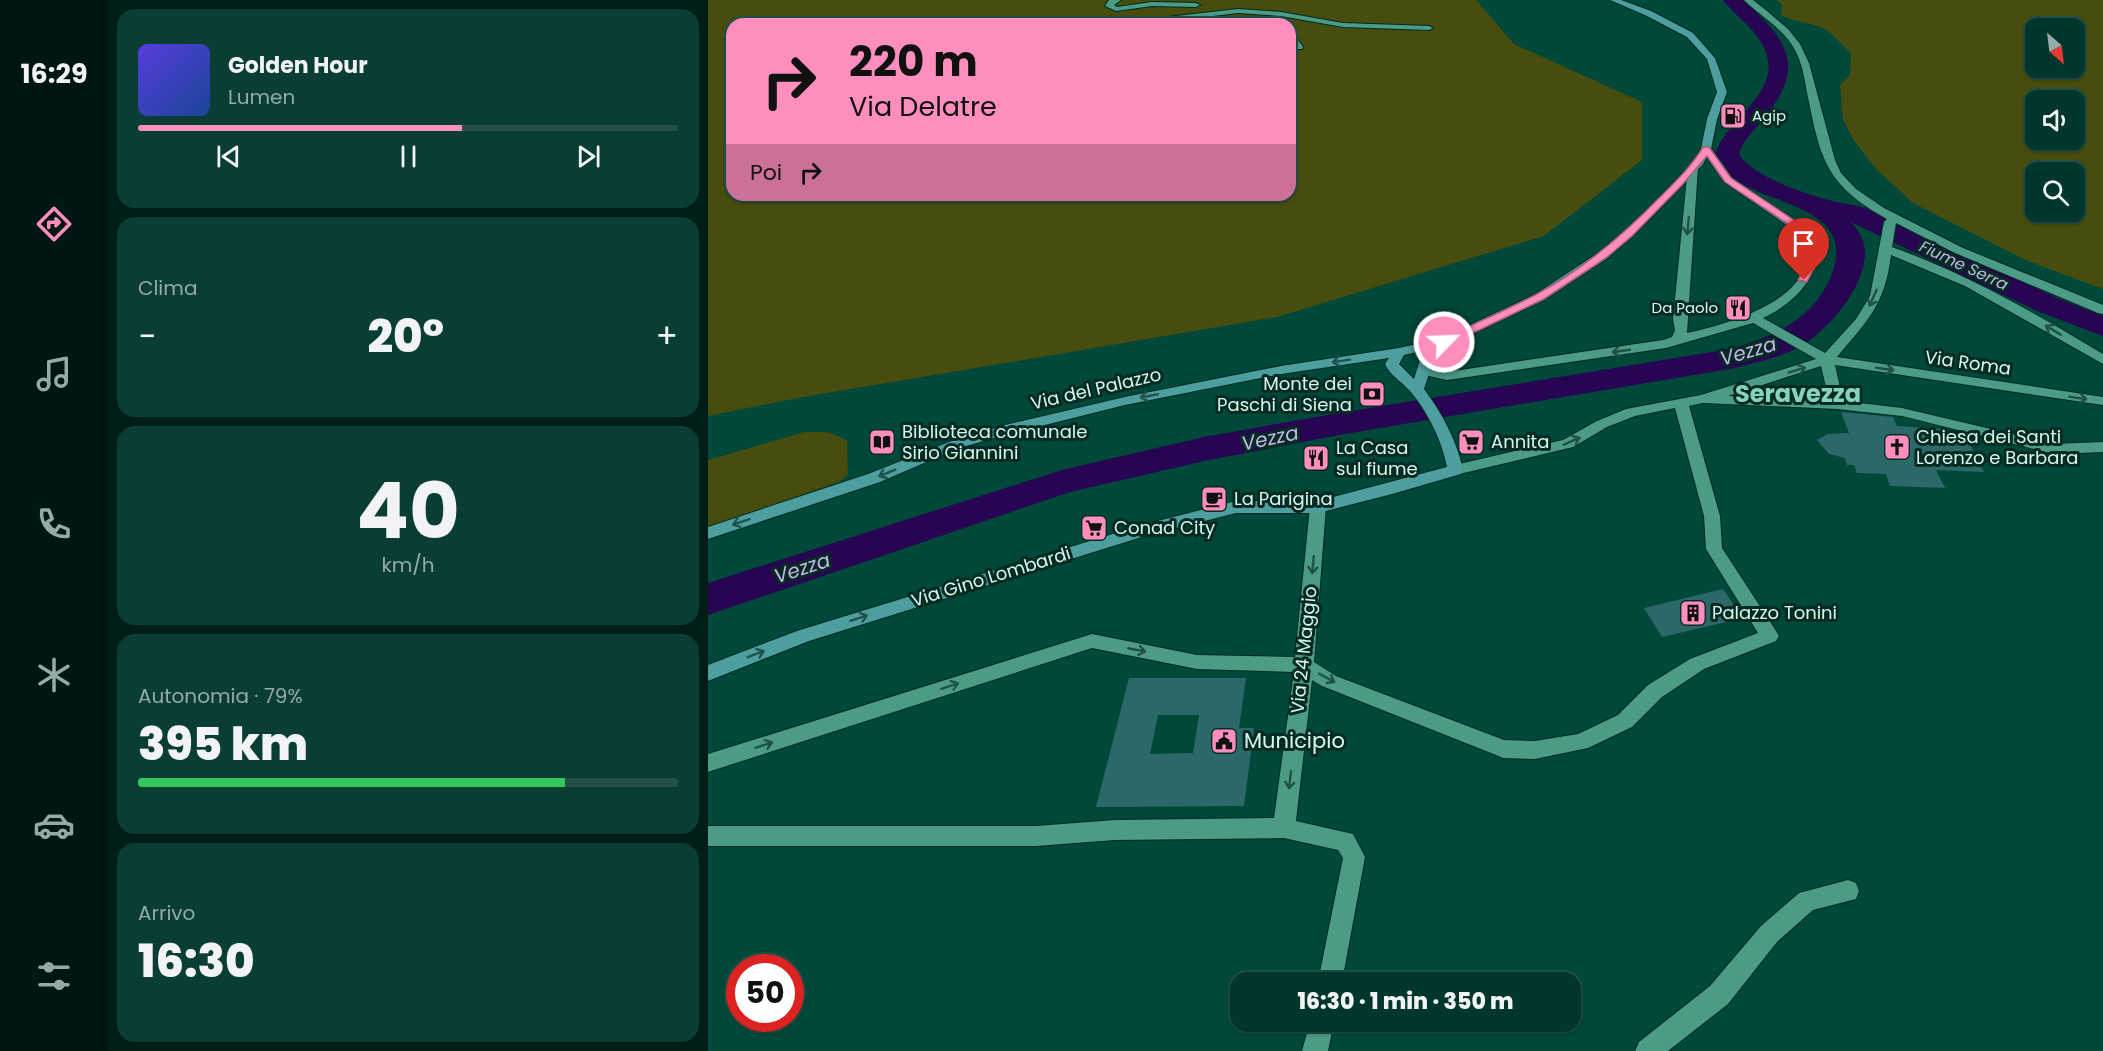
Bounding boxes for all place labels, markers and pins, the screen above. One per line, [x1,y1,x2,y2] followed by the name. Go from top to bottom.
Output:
[1718,101,1748,131] fuel station icon: Agip
[1752,105,1786,126] place label: Agip
[1778,218,1829,280] pin
[1723,293,1753,323] restaurant icon: Da Paolo
[1652,297,1718,318] place label: Da Paolo
[1217,371,1352,417] place label: Monte dei Paschi di Siena
[1357,379,1387,409] bank icon: Monte dei Paschi di Siena
[902,419,1087,465] place label: Biblioteca comunale Sirio Giannini
[1916,424,2078,470] place label: Chiesa dei Santi Lorenzo e Barbara
[867,427,897,457] library icon: Biblioteca comunale Sirio Giannini
[1456,427,1486,457] supermarket icon: Annita
[1491,429,1549,454] place label: Annita
[1882,432,1912,462] church icon: Chiesa dei Santi Lorenzo e Barbara
[1336,435,1418,481] place label: La Casa sul fiume
[1301,443,1331,473] restaurant icon: La Casa sul fiume
[1199,484,1229,514] cafe icon: La Parigina
[1234,486,1333,511] place label: La Parigina
[1079,513,1109,543] supermarket icon: Conad City
[1114,515,1215,540] place label: Conad City
[1678,598,1708,628] building icon: Palazzo Tonini
[1712,600,1837,625] place label: Palazzo Tonini
[1209,726,1239,756] public building icon: Municipio
[1244,726,1345,755] place label: Municipio

